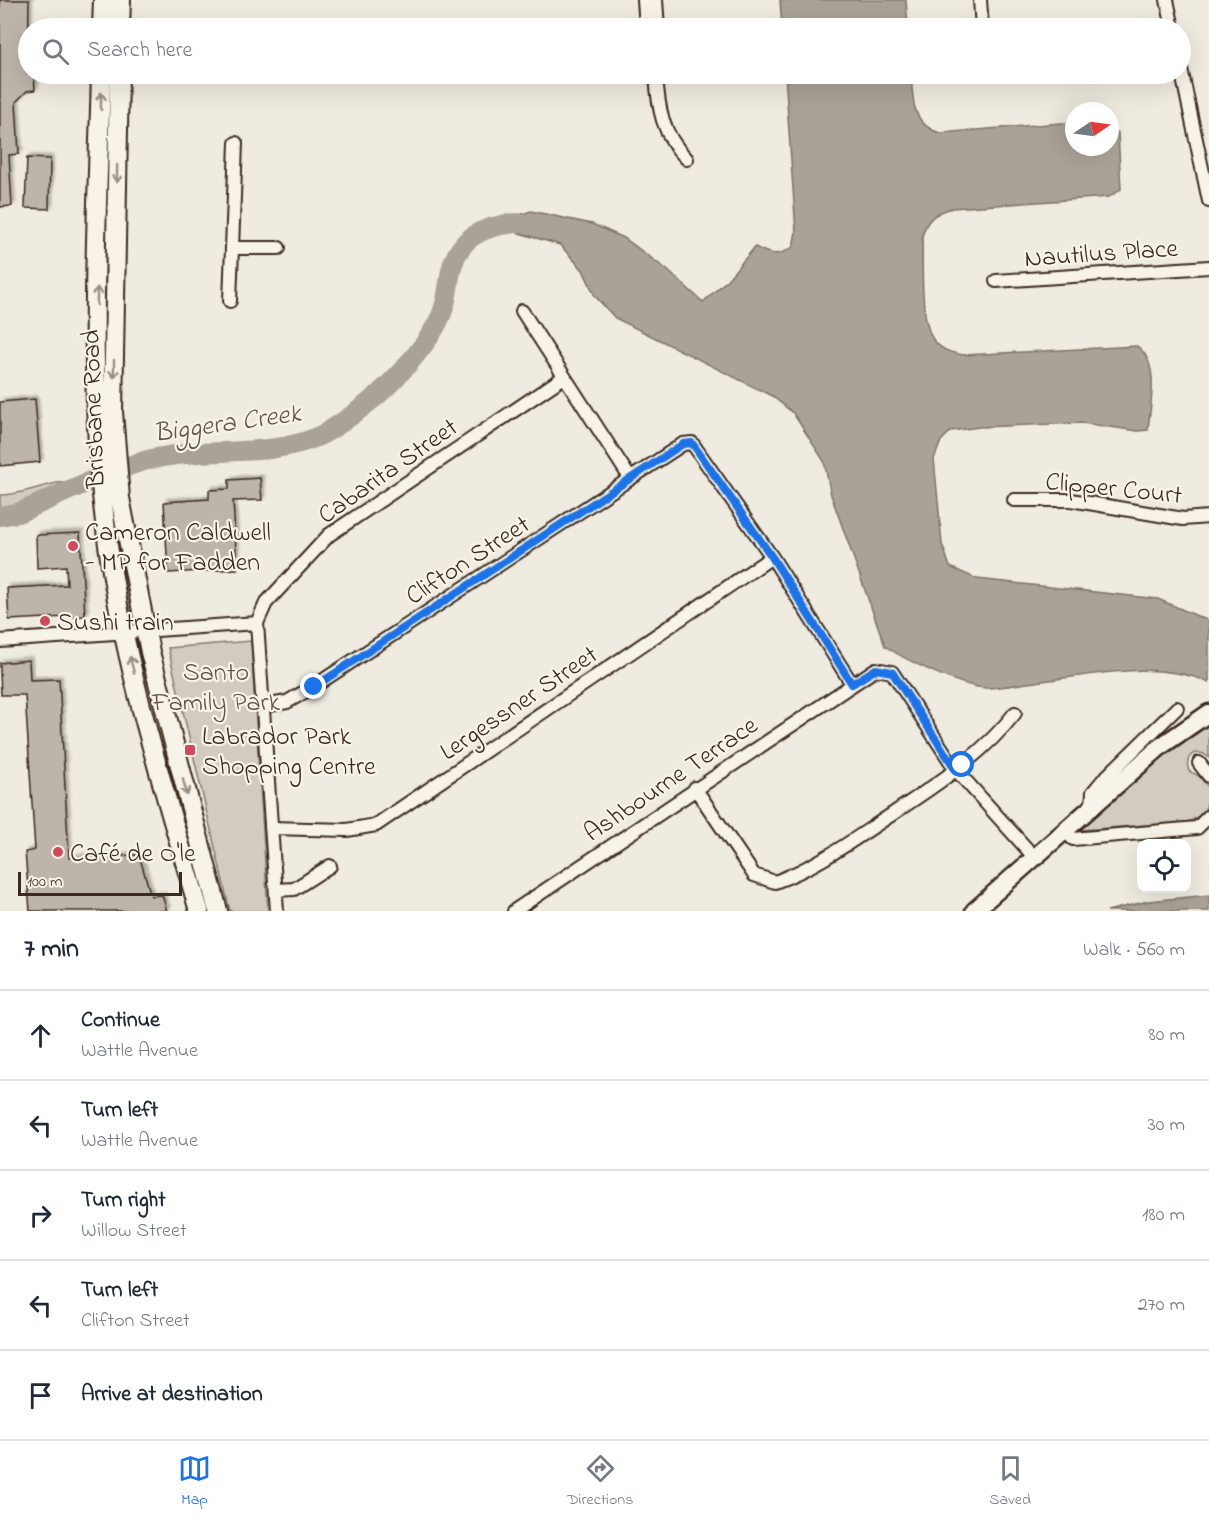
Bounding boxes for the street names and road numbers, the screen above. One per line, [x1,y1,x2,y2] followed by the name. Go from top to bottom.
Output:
[1023,231,1180,279] street label: Nautilus Place
[73,329,117,490] street label: Brisbane Road
[311,410,467,535] street label: Cabarita Street
[1043,464,1184,516] street label: Clipper Court
[399,507,539,616] street label: Clifton Street
[433,637,607,772] street label: Lergessner Street
[577,708,767,853] street label: Ashbourne Terrace

